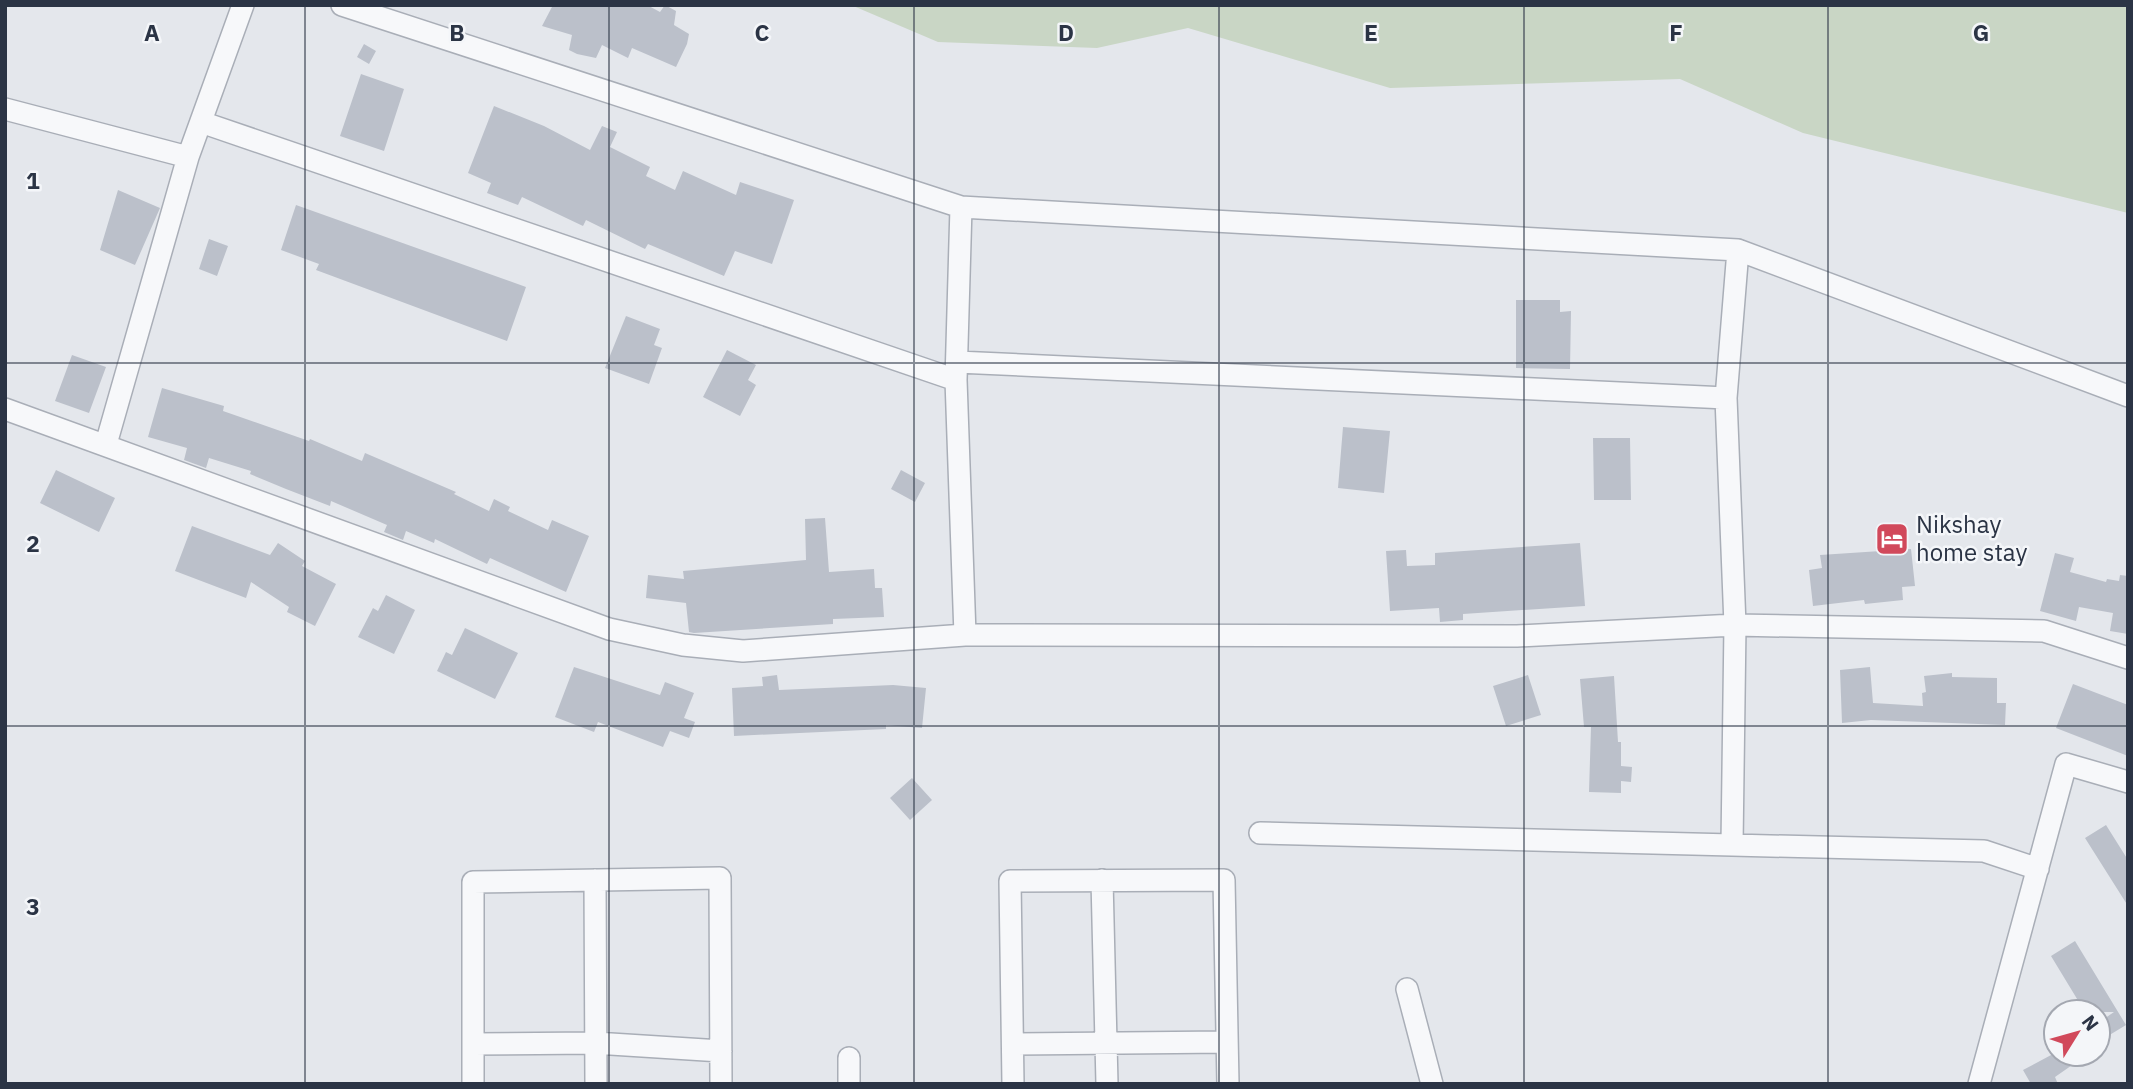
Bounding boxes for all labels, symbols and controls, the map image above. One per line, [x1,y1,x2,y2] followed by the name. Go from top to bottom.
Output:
[144,17,160,47] text: A
[449,17,465,47] text: B
[755,17,770,47] text: C
[1058,17,1074,47] text: D
[1364,17,1378,47] text: E
[1669,17,1683,47] text: F
[1973,17,1989,47] text: G
[26,165,40,195] text: 1
[1916,508,2028,568] place label: Nikshay home stay
[1873,520,1911,558] hotel icon: Nikshay home stay
[26,528,40,558] text: 2
[26,891,40,921] text: 3
[2042,998,2112,1068] north arrow
[2077,1010,2104,1035] text: N

